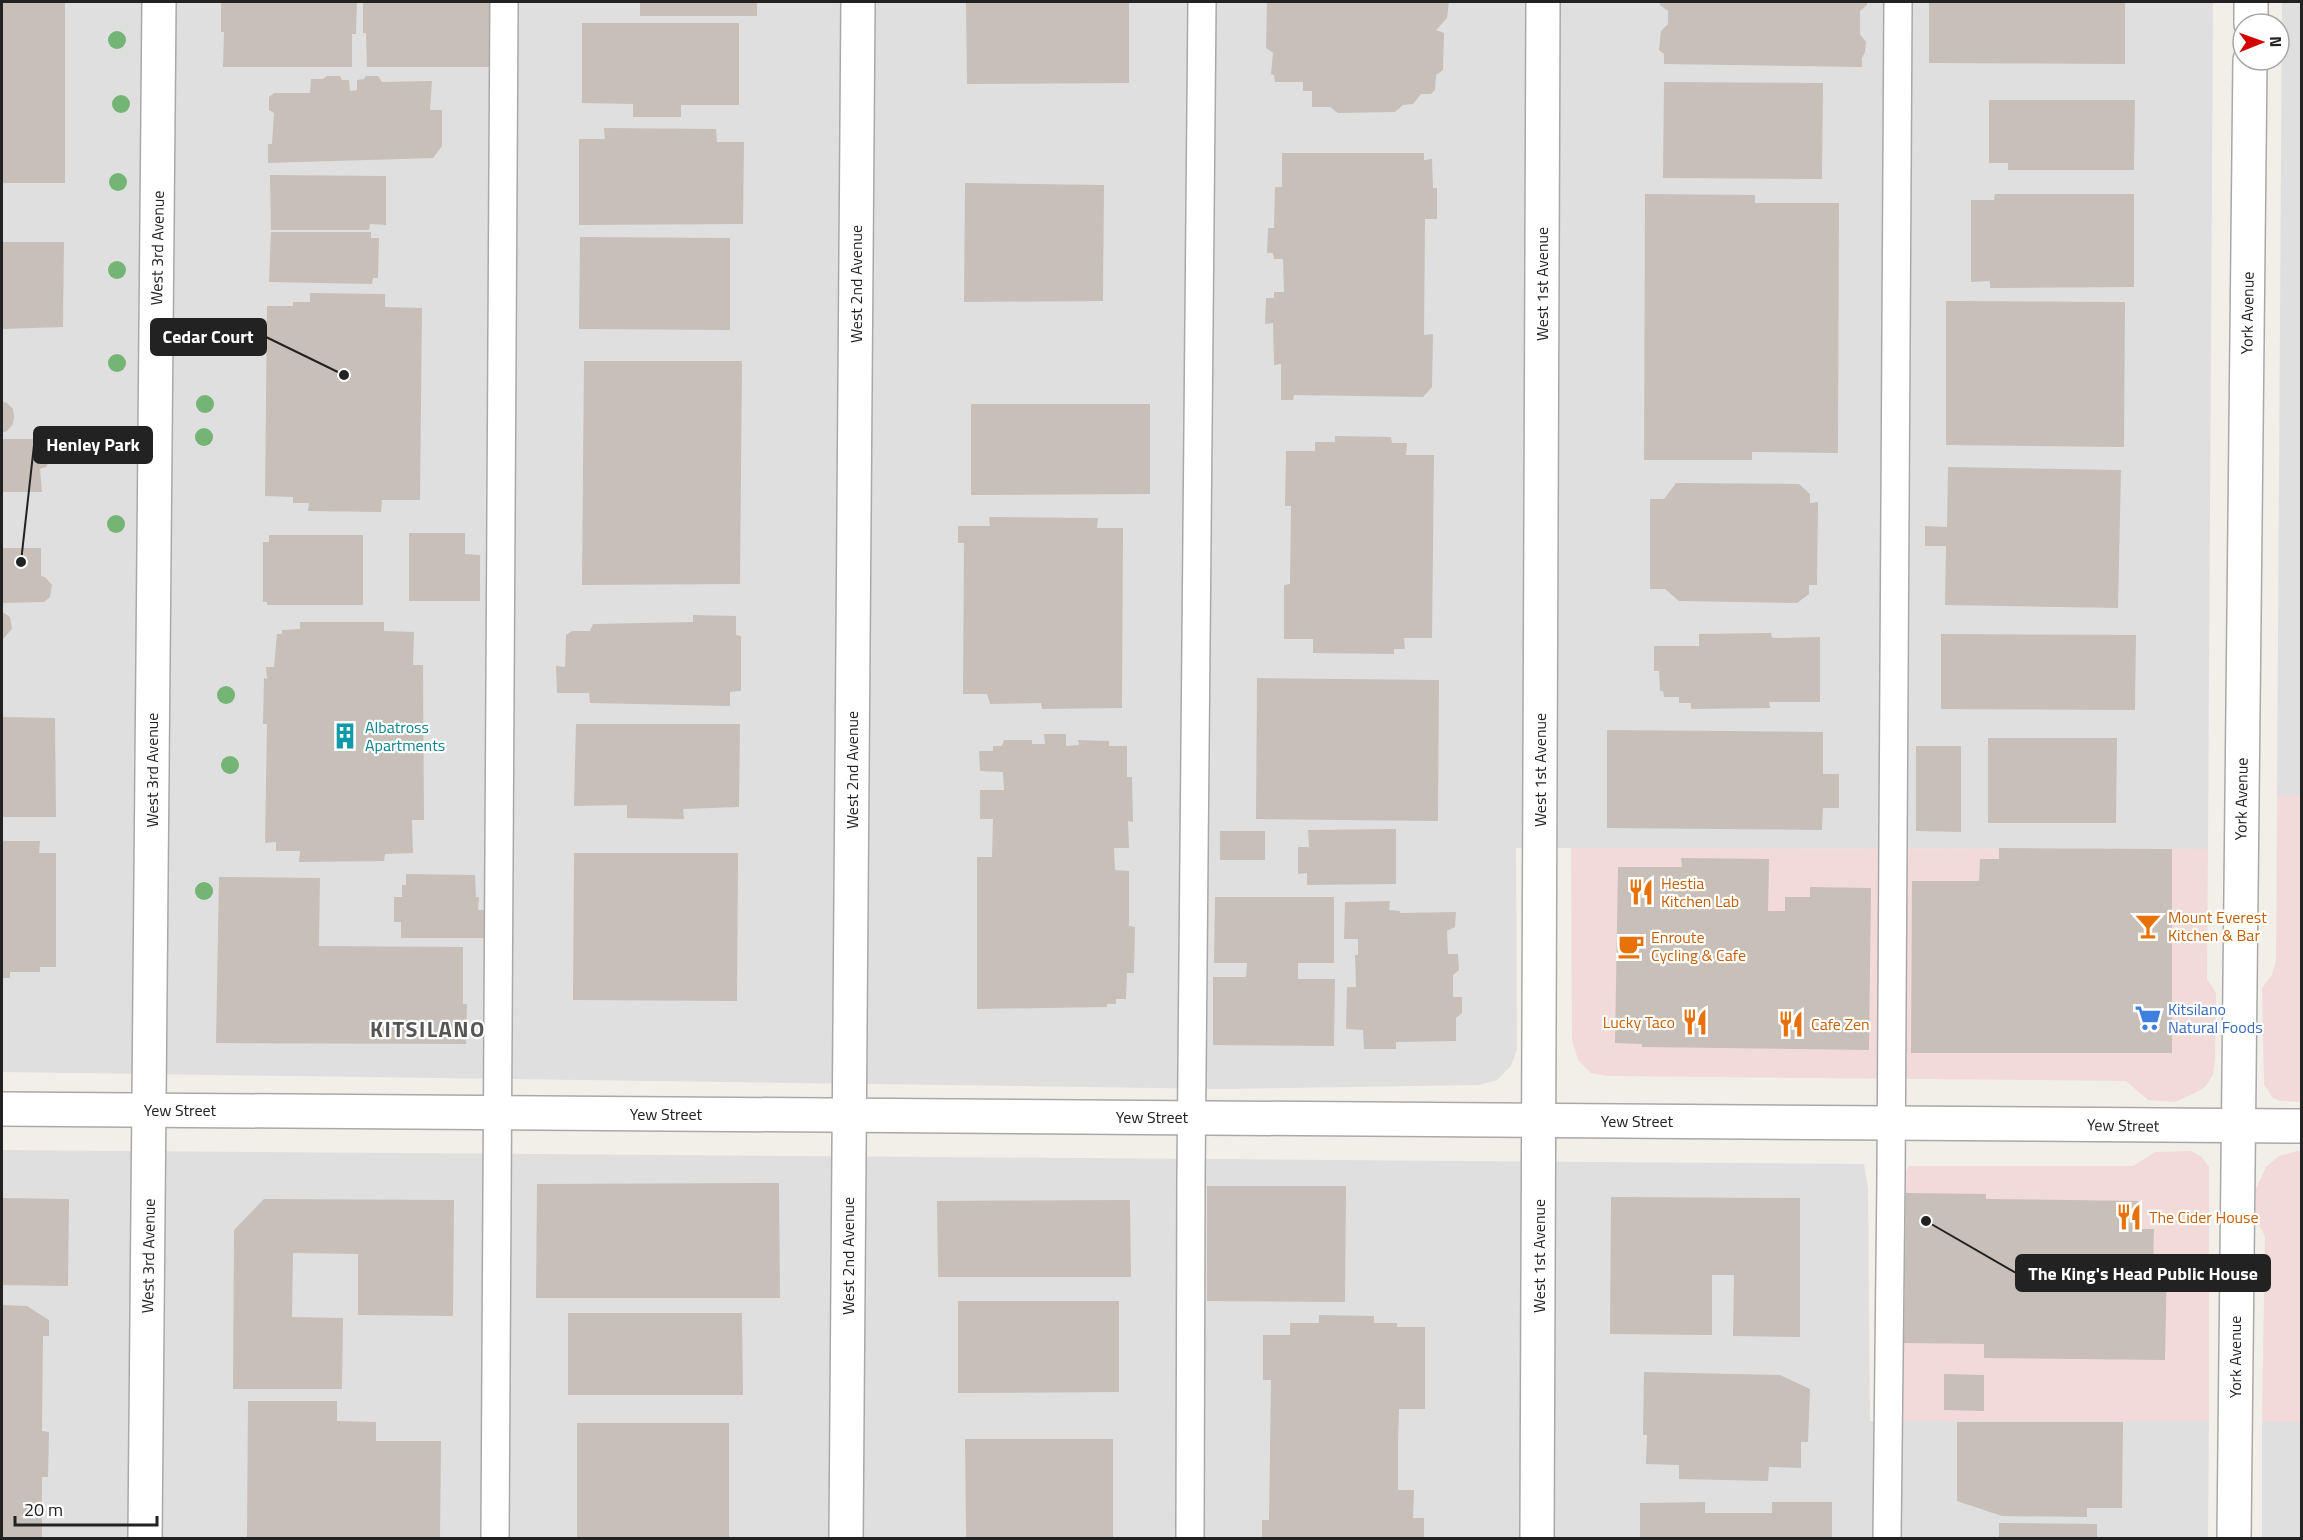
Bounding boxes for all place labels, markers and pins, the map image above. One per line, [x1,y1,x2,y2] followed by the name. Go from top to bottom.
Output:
[151,319,266,355] callout: Cedar Court
[34,427,152,463] callout: Henley Park
[365,715,445,757] place label: Albatross Apartments
[330,721,360,751] building icon: Albatross Apartments
[1661,871,1739,913] place label: Hestia Kitchen Lab
[1626,877,1656,907] restaurant icon: Hestia Kitchen Lab
[2168,905,2267,947] place label: Mount Everest Kitchen & Bar
[2133,911,2163,941] bar icon: Mount Everest Kitchen & Bar
[1651,925,1746,967] place label: Enroute Cycling & Cafe
[1616,931,1646,961] cafe icon: Enroute Cycling & Cafe
[2168,997,2263,1039] place label: Kitsilano Natural Foods
[2133,1003,2163,1033] supermarket icon: Kitsilano Natural Foods
[1680,1007,1710,1037] restaurant icon: Lucky Taco
[1776,1009,1806,1039] restaurant icon: Cafe Zen
[1603,1010,1675,1034] place label: Lucky Taco
[1811,1012,1870,1036] place label: Cafe Zen
[2114,1202,2144,1232] restaurant icon: The Cider House
[2149,1205,2259,1229] place label: The Cider House
[2016,1255,2270,1291] callout: The King's Head Public House

